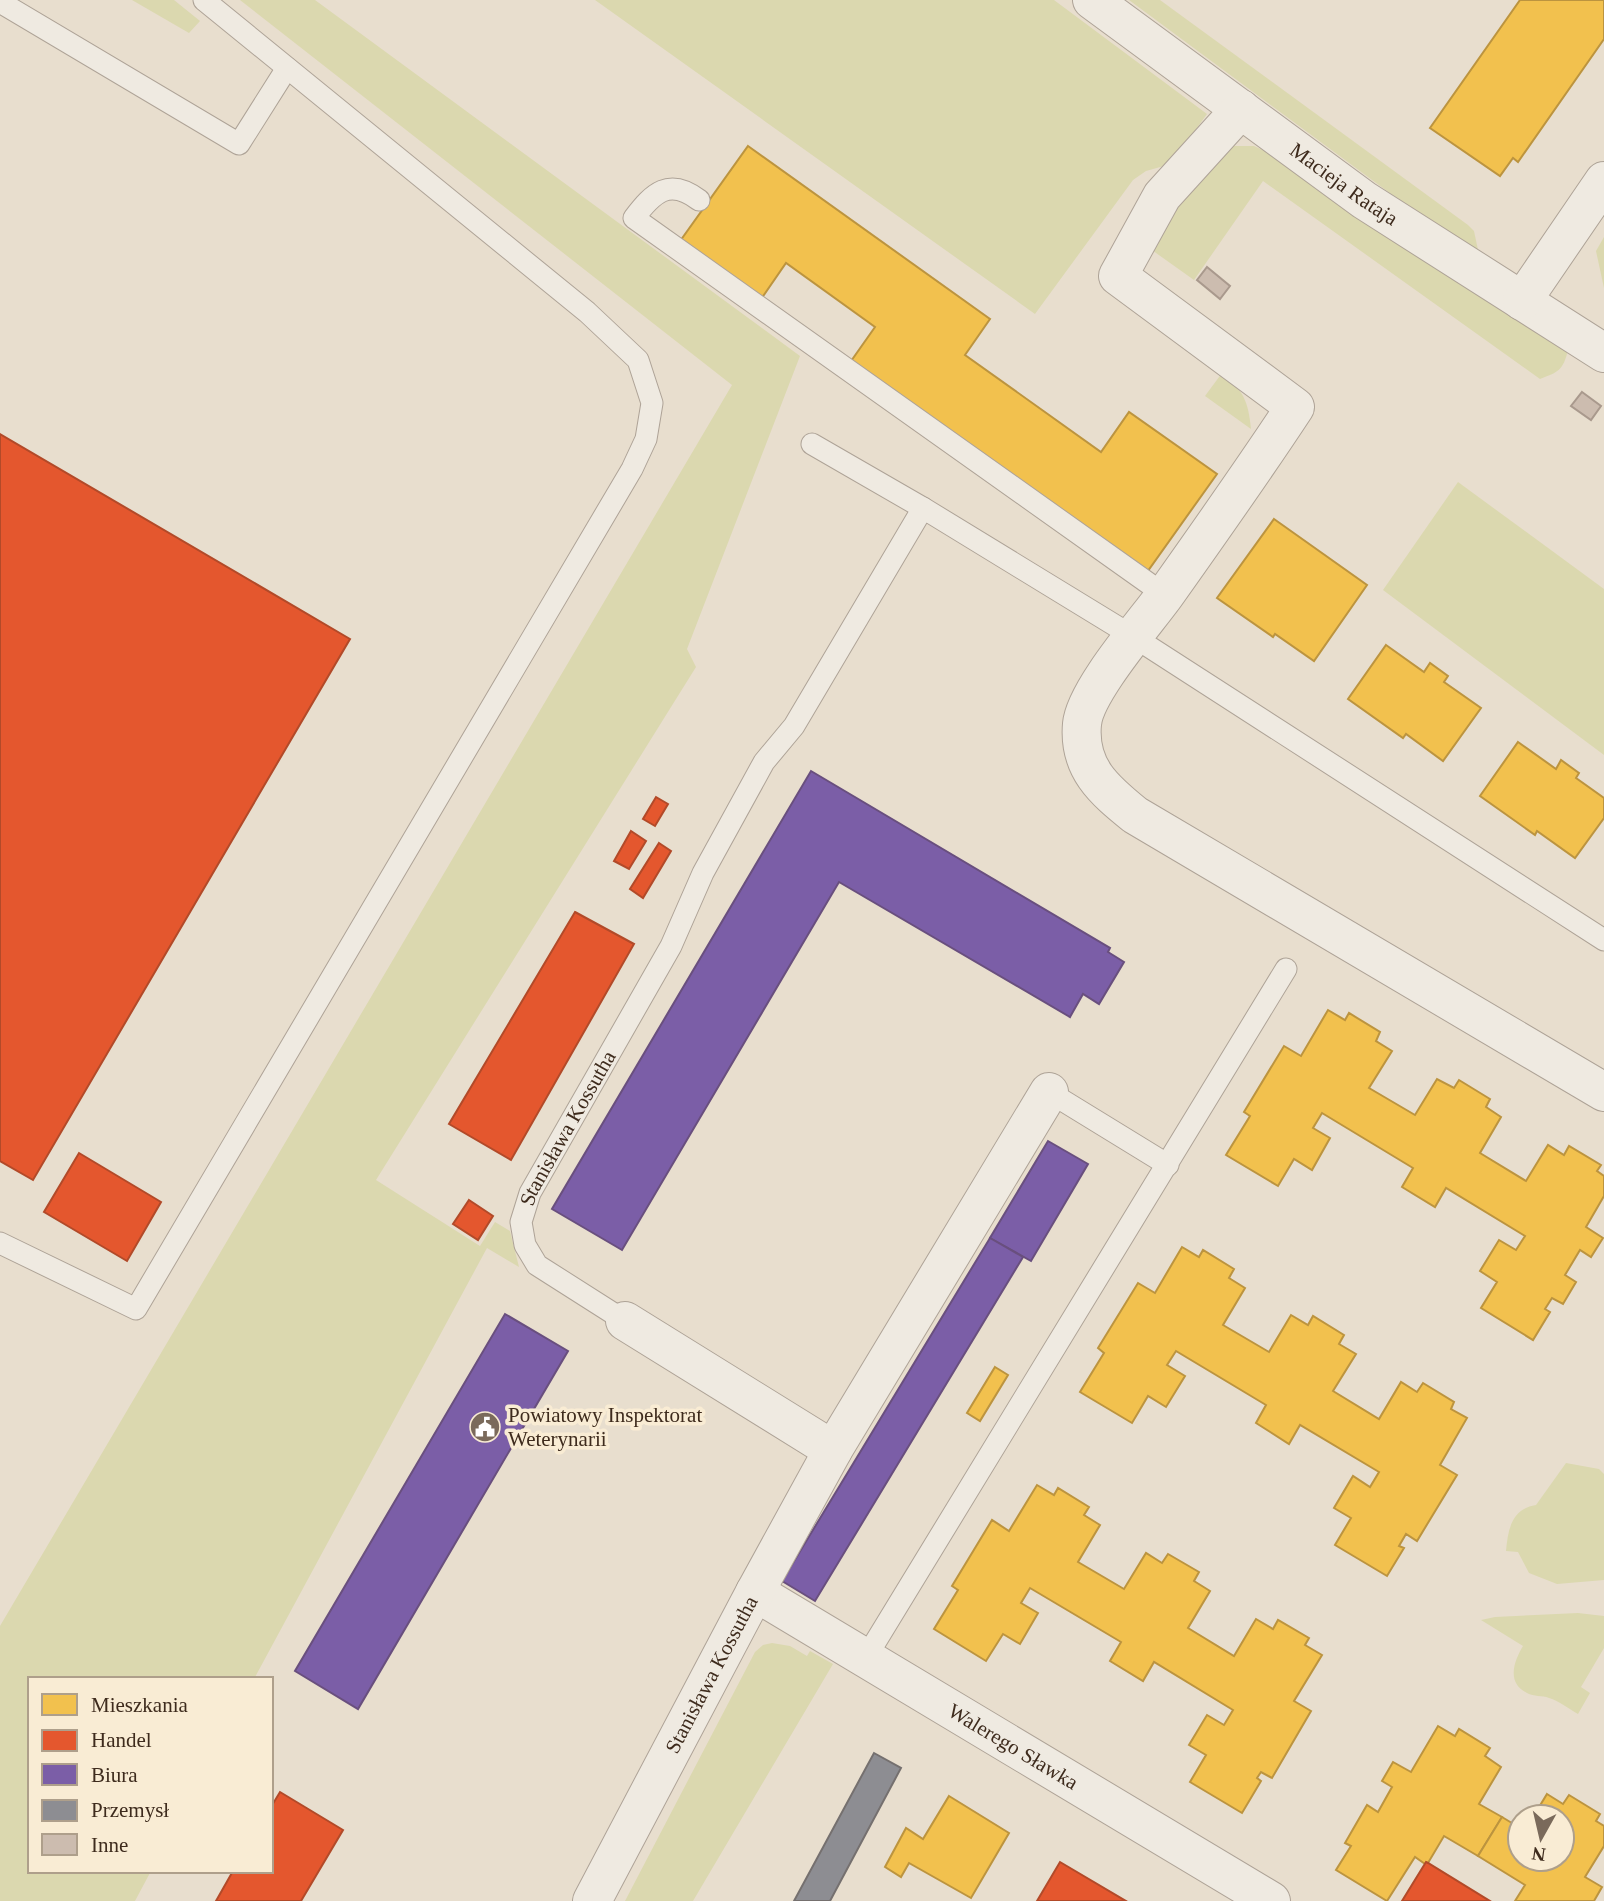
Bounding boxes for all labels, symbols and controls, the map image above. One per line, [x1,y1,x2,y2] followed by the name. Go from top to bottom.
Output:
[1285,138,1403,231] street label: Macieja Rataja
[515,1046,621,1209] street label: Stanisława Kossutha
[508,1403,702,1451] place label: Powiatowy Inspektorat Weterynarii
[468,1410,502,1444] public building icon: Powiatowy Inspektorat Weterynarii
[660,1591,763,1757] street label: Stanisława Kossutha
[28,1677,273,1873] legend
[91,1693,188,1717] text: Mieszkania
[944,1699,1083,1795] street label: Walerego Sławka
[91,1728,152,1752] text: Handel
[91,1763,138,1787] text: Biura
[91,1798,169,1822] text: Przemysł
[1506,1803,1576,1873] north arrow
[91,1833,128,1857] text: Inne
[1530,1843,1547,1866] text: N

